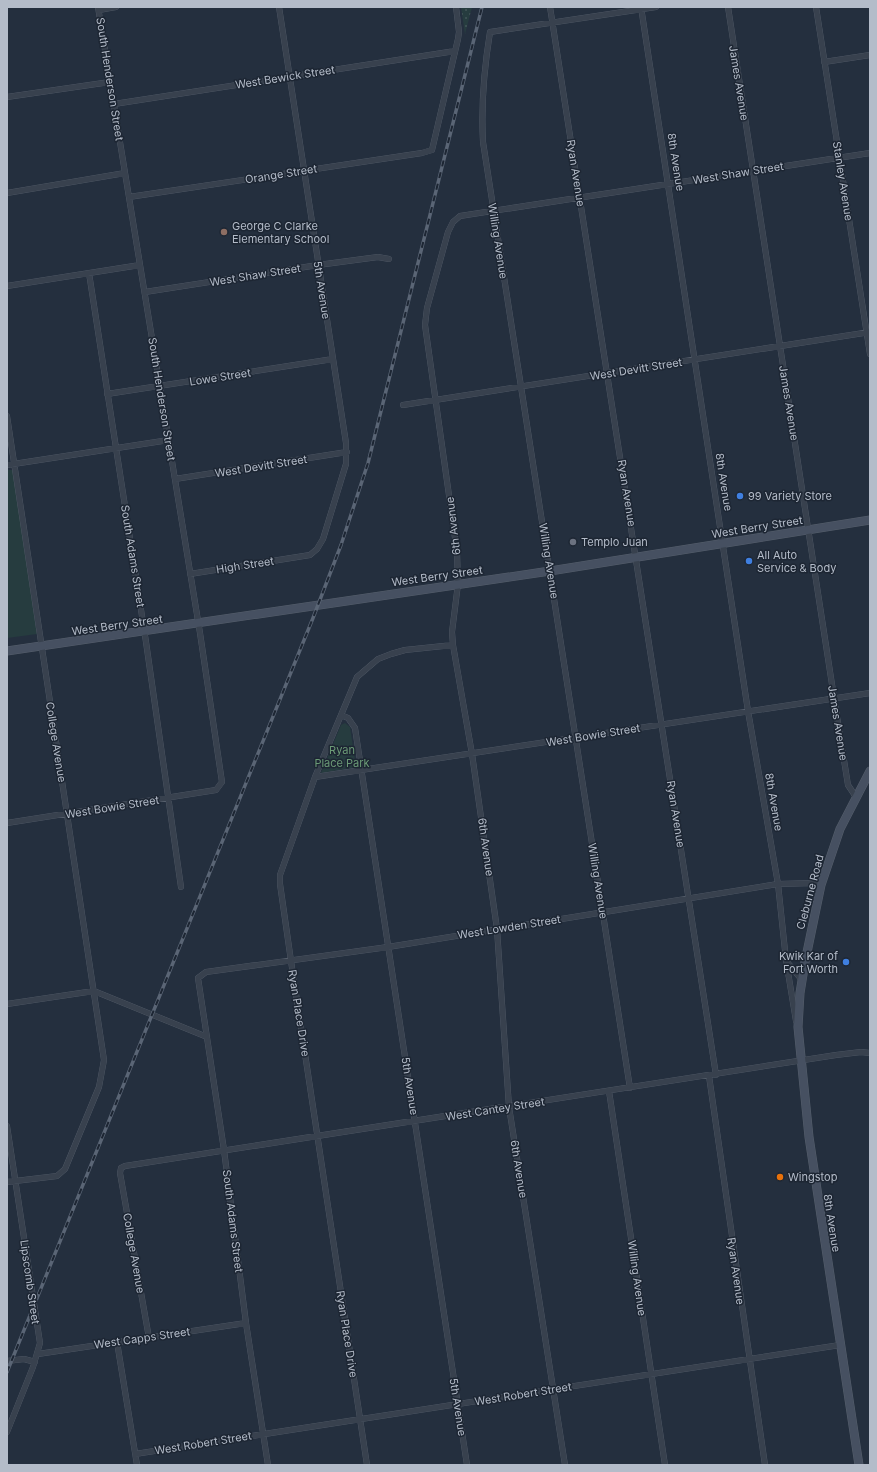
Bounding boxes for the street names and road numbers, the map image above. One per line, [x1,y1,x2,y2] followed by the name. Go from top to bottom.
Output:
[93,16,127,142] street label: South Henderson Street
[726,44,752,122] street label: James Avenue
[234,62,336,92] street label: West Bewick Street
[664,132,688,192] street label: 8th Avenue
[564,139,588,207] street label: Ryan Avenue
[830,140,856,222] street label: Stanley Avenue
[691,159,785,187] street label: West Shaw Street
[244,161,318,187] street label: Orange Street
[485,202,511,280] street label: Willing Avenue
[311,260,333,320] street label: 5th Avenue
[208,261,302,289] street label: West Shaw Street
[145,336,179,462] street label: South Henderson Street
[589,355,684,383] street label: West Devitt Street
[776,364,802,442] street label: James Avenue
[188,365,252,389] street label: Lowe Street
[214,452,309,480] street label: West Devitt Street
[712,452,736,512] street label: 8th Avenue
[615,459,639,527] street label: Ryan Avenue
[442,496,464,556] street label: 6th Avenue
[118,504,148,609] street label: South Adams Street
[711,513,804,541] street label: West Berry Street
[536,522,562,600] street label: Willing Avenue
[215,553,275,576] street label: High Street
[391,563,484,589] street label: West Berry Street
[71,612,164,638] street label: West Berry Street
[825,684,851,762] street label: James Avenue
[43,701,69,783] street label: College Avenue
[545,721,641,749] street label: West Bowie Street
[762,772,786,832] street label: 8th Avenue
[664,780,688,848] street label: Ryan Avenue
[64,793,160,821] street label: West Bowie Street
[475,817,497,877] street label: 6th Avenue
[585,842,611,920] street label: Willing Avenue
[793,853,827,931] street label: Cleburne Road
[456,912,562,942] street label: West Lowden Street
[285,968,313,1058] street label: Ryan Place Drive
[399,1056,421,1116] street label: 5th Avenue
[445,1094,546,1124] street label: West Cantey Street
[507,1139,531,1199] street label: 6th Avenue
[220,1169,246,1274] street label: South Adams Street
[820,1193,844,1253] street label: 8th Avenue
[120,1212,148,1294] street label: College Avenue
[724,1237,748,1305] street label: Ryan Avenue
[17,1239,43,1325] street label: Lipscomb Street
[625,1239,649,1317] street label: Willing Avenue
[333,1289,361,1379] street label: Ryan Place Drive
[93,1324,191,1352] street label: West Capps Street
[447,1377,469,1437] street label: 5th Avenue
[474,1379,573,1409] street label: West Robert Street
[154,1428,253,1458] street label: West Robert Street

